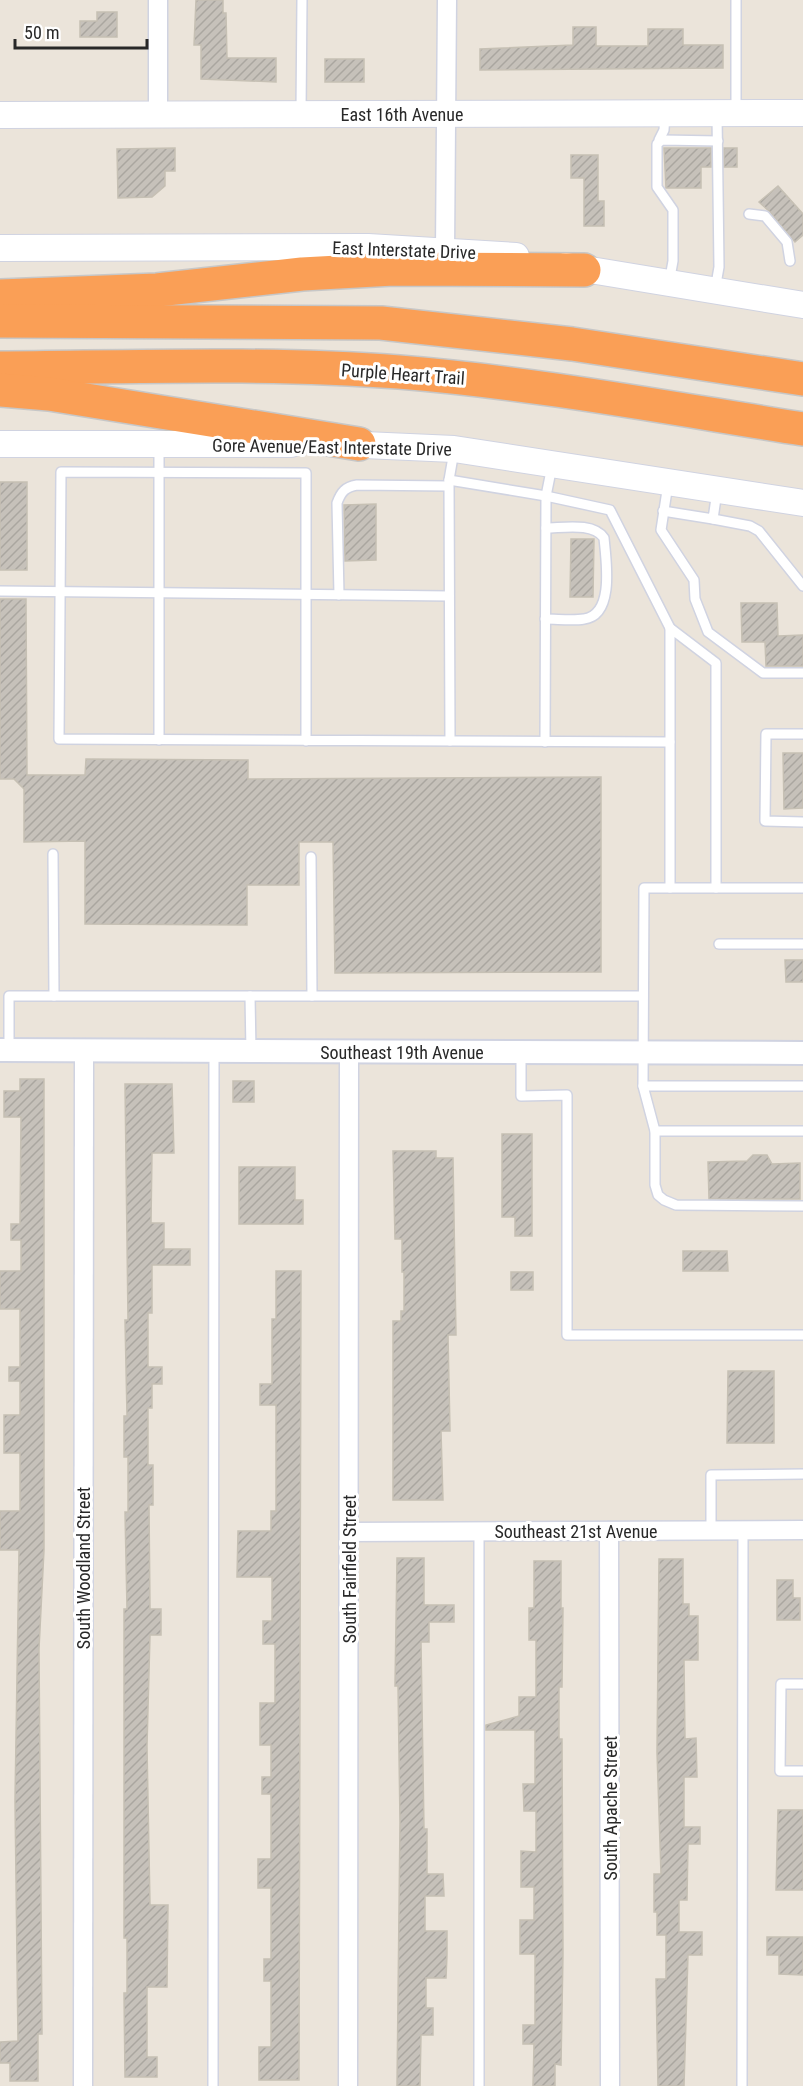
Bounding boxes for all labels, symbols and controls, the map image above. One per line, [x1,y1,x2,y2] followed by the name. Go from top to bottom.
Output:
[15,12,147,50] scale bar
[24,22,59,43] text: 50 m
[341,104,463,125] street label: East 16th Avenue
[332,237,476,263] street label: East Interstate Drive
[341,359,465,389] street label: Purple Heart Trail
[212,434,452,460] street label: Gore Avenue/East Interstate Drive
[320,1042,484,1063] street label: Southeast 19th Avenue
[73,1487,94,1649] street label: South Woodland Street
[339,1495,360,1643] street label: South Fairfield Street
[494,1521,658,1542] street label: Southeast 21st Avenue
[600,1736,621,1880] street label: South Apache Street

